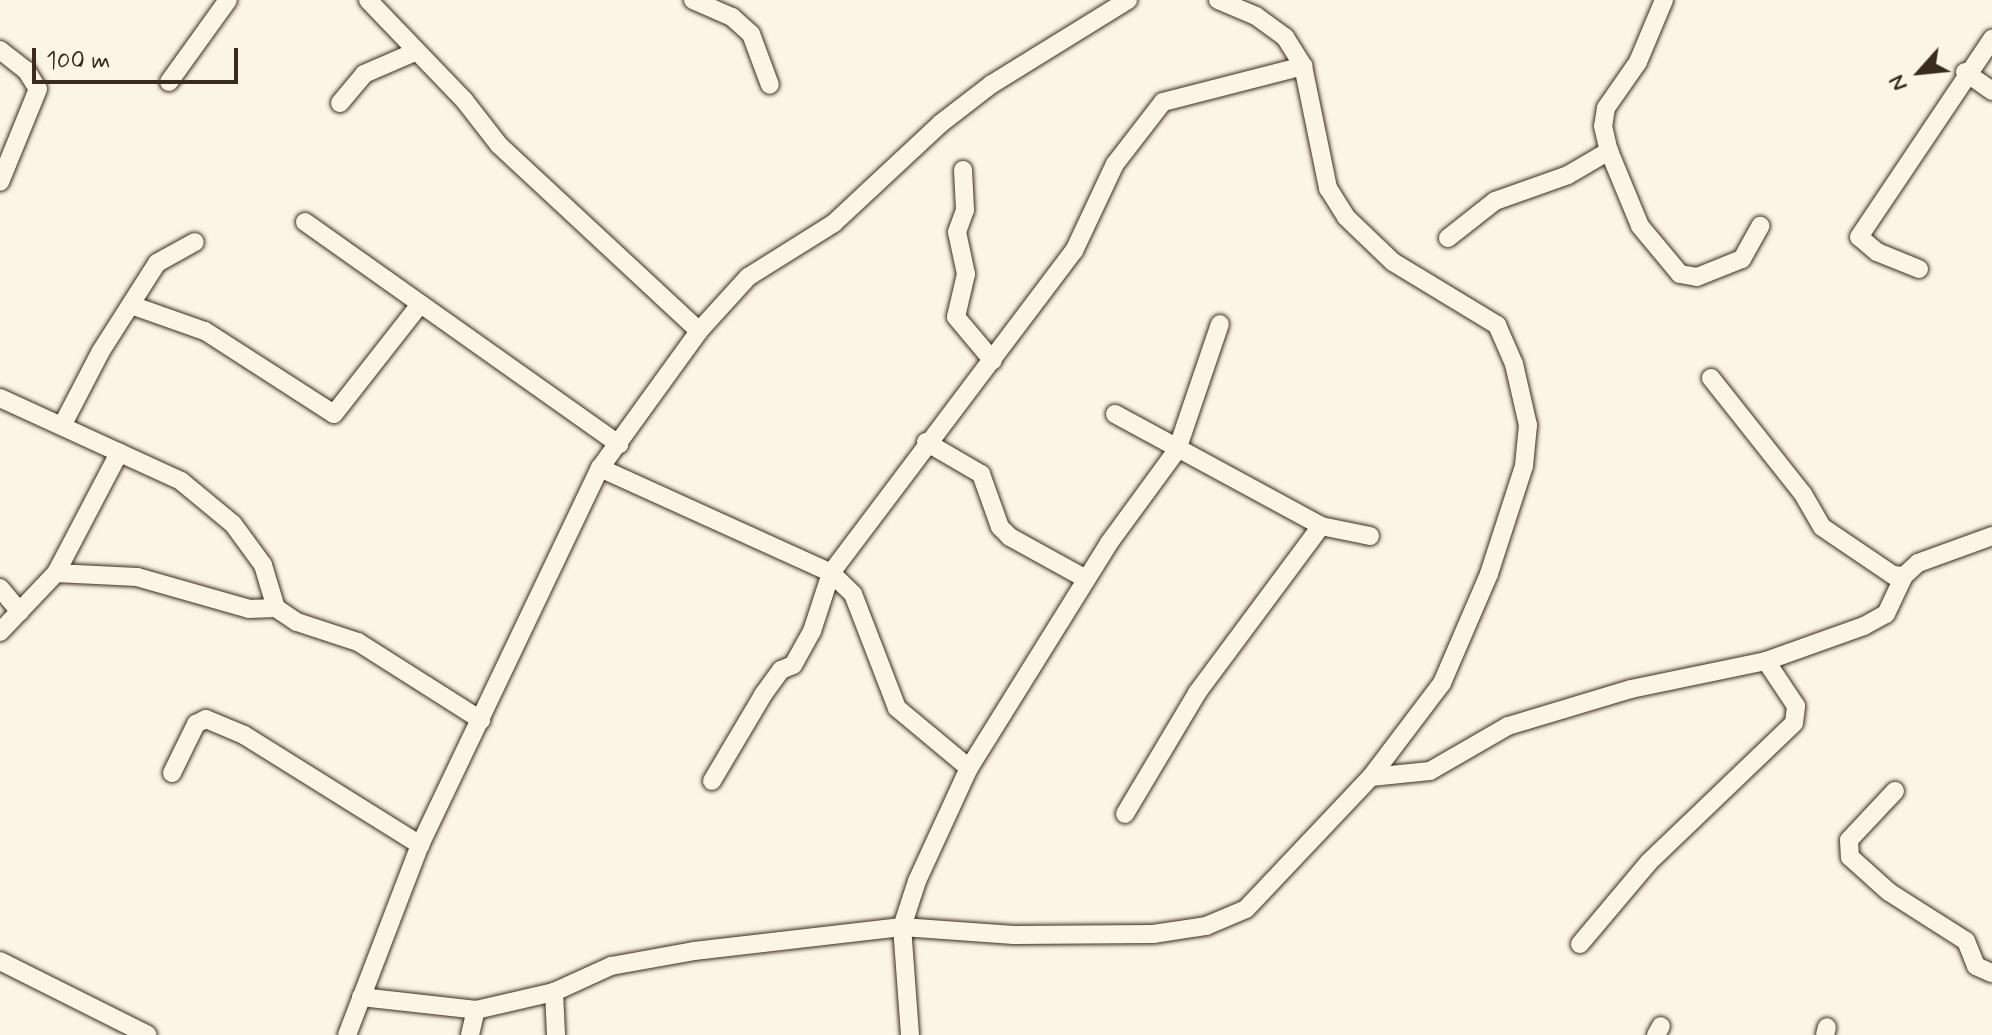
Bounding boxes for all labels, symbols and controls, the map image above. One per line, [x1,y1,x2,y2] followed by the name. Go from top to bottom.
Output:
[36,32,242,82] scale bar
[1880,32,1960,112] north arrow
[46,46,110,77] text: 100 m
[1883,70,1914,96] text: N

